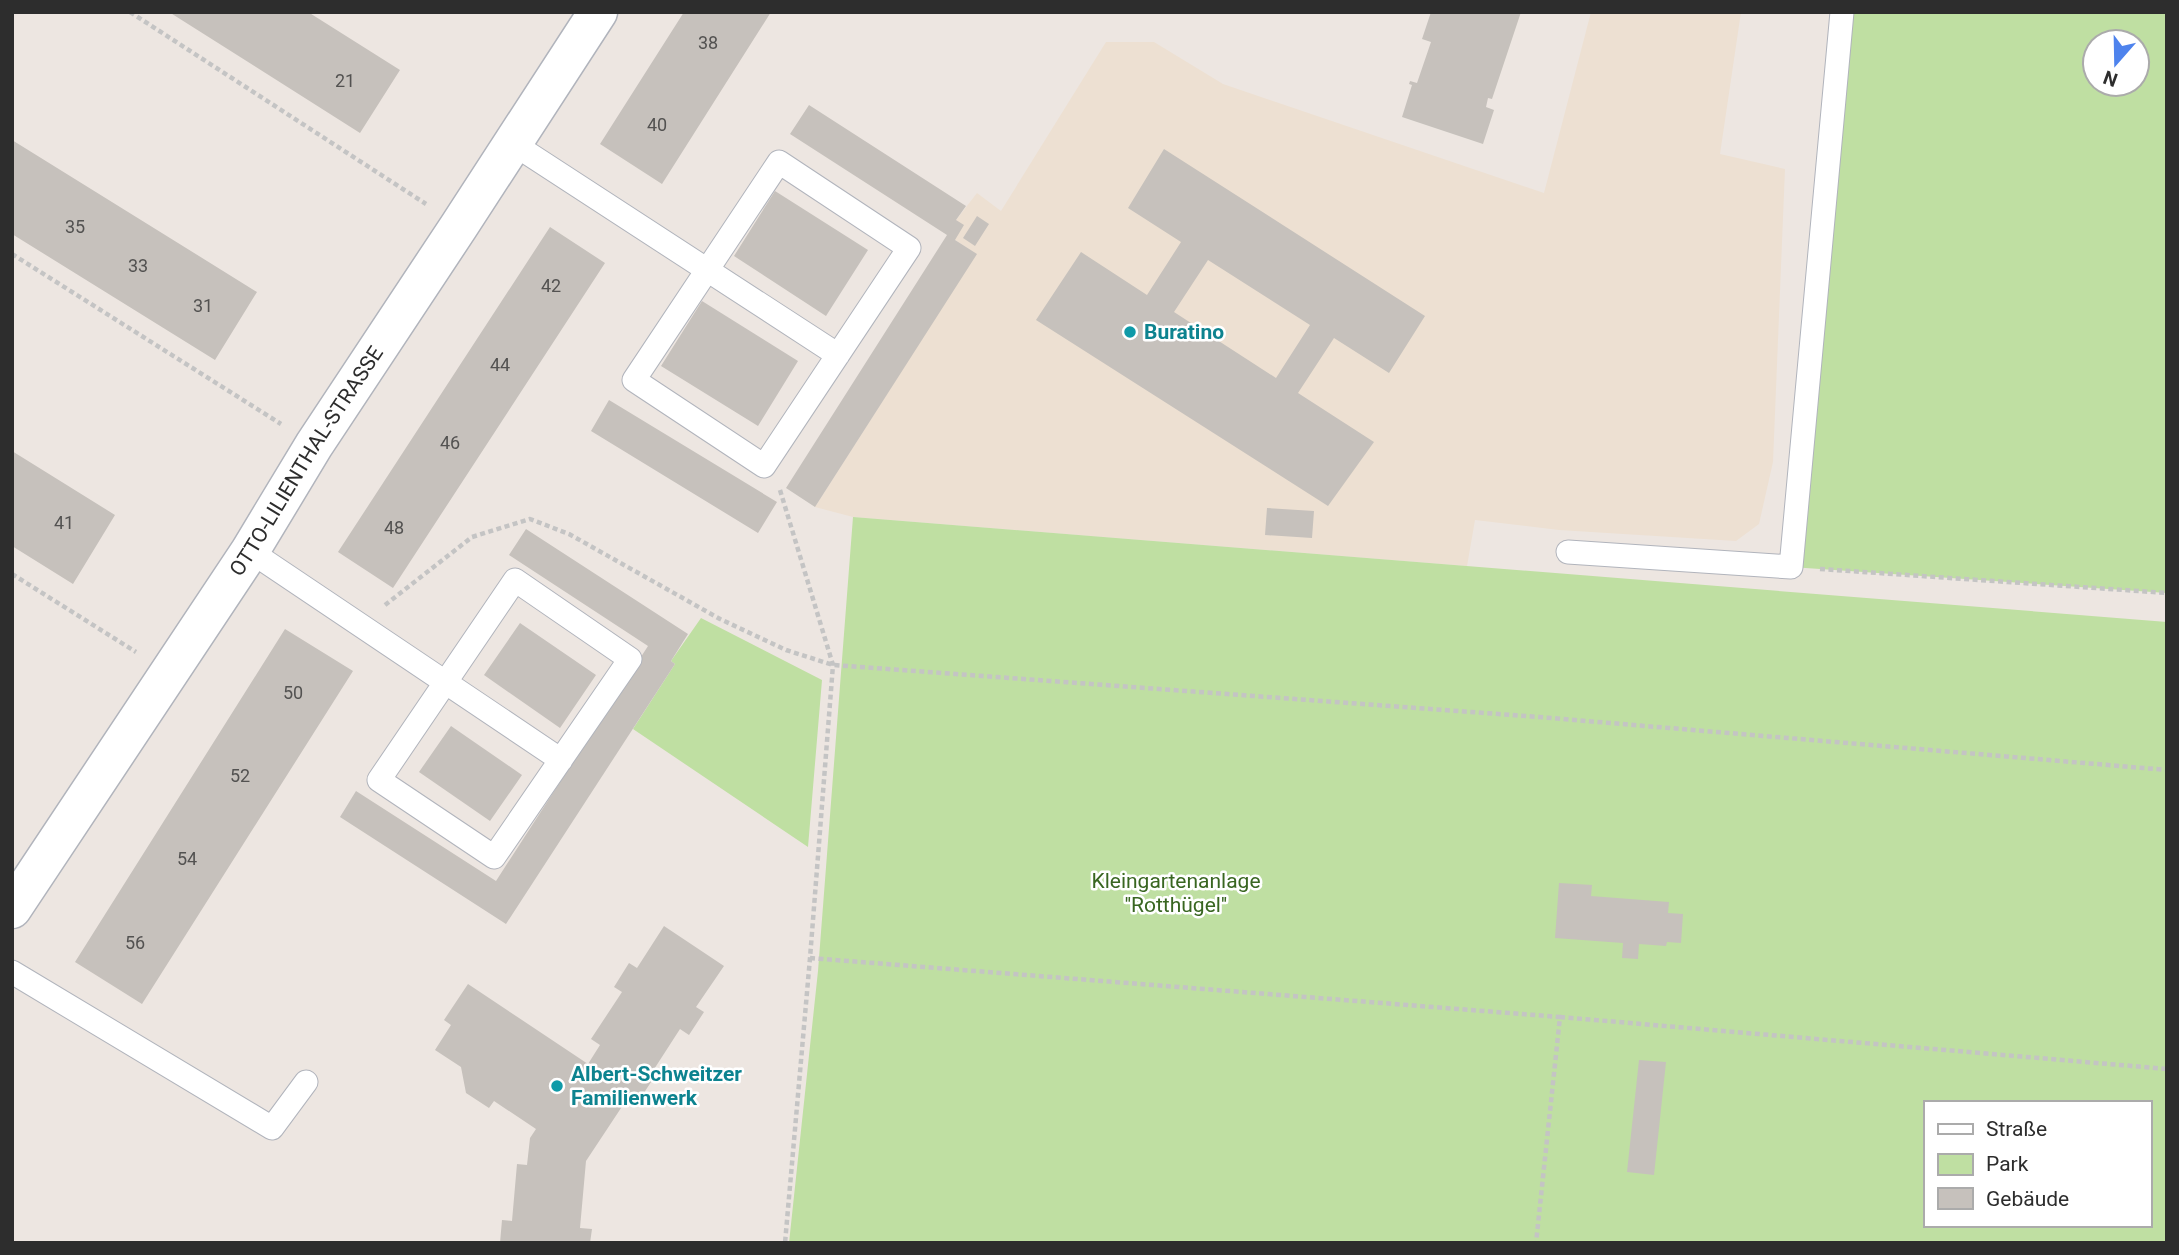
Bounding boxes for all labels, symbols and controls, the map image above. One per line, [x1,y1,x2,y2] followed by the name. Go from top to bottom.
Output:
[2081,28,2151,98] north arrow
[698,32,718,53] house number: 38
[2100,65,2121,92] text: N
[335,70,355,91] house number: 21
[647,114,667,135] house number: 40
[65,216,85,237] house number: 35
[128,255,148,276] house number: 33
[541,275,561,296] house number: 42
[193,295,213,316] house number: 31
[1144,320,1224,344] place label: Buratino
[1122,324,1138,340] marker: Buratino
[225,342,388,581] street label: OTTO-LILIENTHAL-STRASSE
[490,354,510,375] house number: 44
[440,432,460,453] house number: 46
[54,512,74,533] house number: 41
[384,517,404,538] house number: 48
[283,682,303,703] house number: 50
[230,765,250,786] house number: 52
[177,848,197,869] house number: 54
[1091,869,1261,917] park label: Kleingartenanlage ''Rotthügel''
[125,932,145,953] house number: 56
[571,1062,742,1110] place label: Albert-Schweitzer Familienwerk
[549,1078,565,1094] marker: Albert-Schweitzer Familienwerk
[1924,1101,2151,1227] legend
[1986,1117,2047,1141] text: Straße
[1986,1152,2029,1176] text: Park
[1986,1187,2069,1211] text: Gebäude

